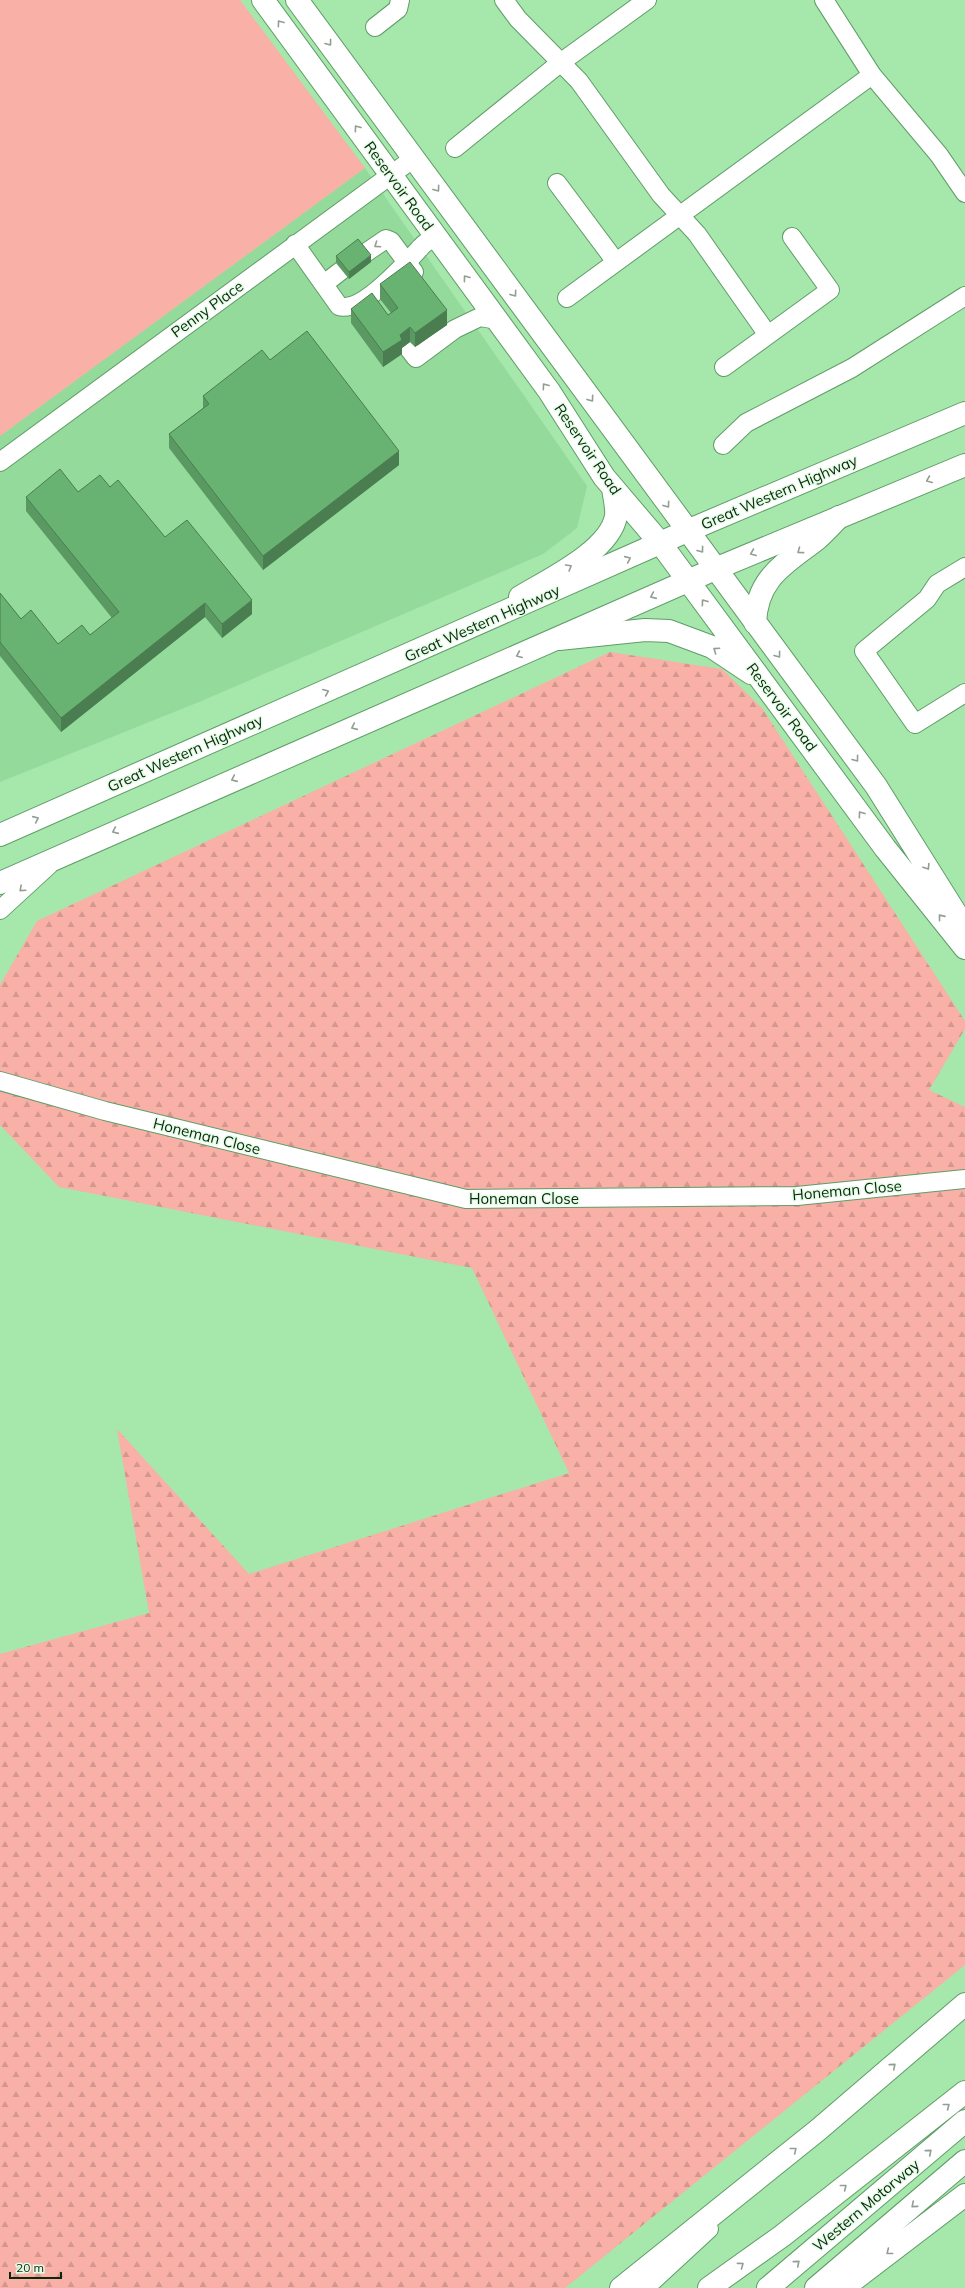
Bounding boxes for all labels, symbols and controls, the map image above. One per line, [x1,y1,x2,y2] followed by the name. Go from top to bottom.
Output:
[277,20,284,27] one-way arrow
[324,38,331,45] one-way arrow
[354,125,361,132] one-way arrow
[360,138,438,234] street label: Reservoir Road
[432,185,439,192] one-way arrow
[374,240,381,248] one-way arrow
[464,275,471,282] one-way arrow
[167,276,247,342] street label: Penny Place
[509,290,516,297] one-way arrow
[543,383,550,390] one-way arrow
[586,395,594,402] one-way arrow
[550,400,626,498] street label: Reservoir Road
[698,450,860,534] street label: Great Western Highway
[926,475,933,483] one-way arrow
[662,500,669,507] one-way arrow
[697,546,704,553] one-way arrow
[798,546,805,553] one-way arrow
[749,548,757,556] one-way arrow
[624,556,631,564] one-way arrow
[565,564,572,572] one-way arrow
[401,580,563,666] street label: Great Western Highway
[650,592,657,600] one-way arrow
[701,599,709,606] one-way arrow
[713,647,720,655] one-way arrow
[516,650,523,658] one-way arrow
[773,650,780,657] one-way arrow
[743,659,821,755] street label: Reservoir Road
[322,688,329,696] one-way arrow
[104,710,266,796] street label: Great Western Highway
[350,722,358,730] one-way arrow
[851,755,858,762] one-way arrow
[231,774,238,782] one-way arrow
[859,812,866,819] one-way arrow
[32,816,39,824] one-way arrow
[112,826,120,834] one-way arrow
[922,863,929,870] one-way arrow
[19,885,27,892] one-way arrow
[938,915,945,922] one-way arrow
[151,1113,263,1159] street label: Honeman Close
[791,1176,903,1204] street label: Honeman Close
[469,1189,579,1208] street label: Honeman Close
[889,2064,896,2071] one-way arrow
[942,2104,949,2111] one-way arrow
[789,2147,796,2154] one-way arrow
[924,2149,932,2156] one-way arrow
[809,2155,923,2255] street label: Western Motorway
[840,2184,847,2191] one-way arrow
[911,2200,919,2207] one-way arrow
[886,2247,893,2254] one-way arrow
[10,2254,61,2280] scale bar
[16,2260,44,2275] text: 20 m
[793,2260,800,2267] one-way arrow
[737,2262,744,2270] one-way arrow

